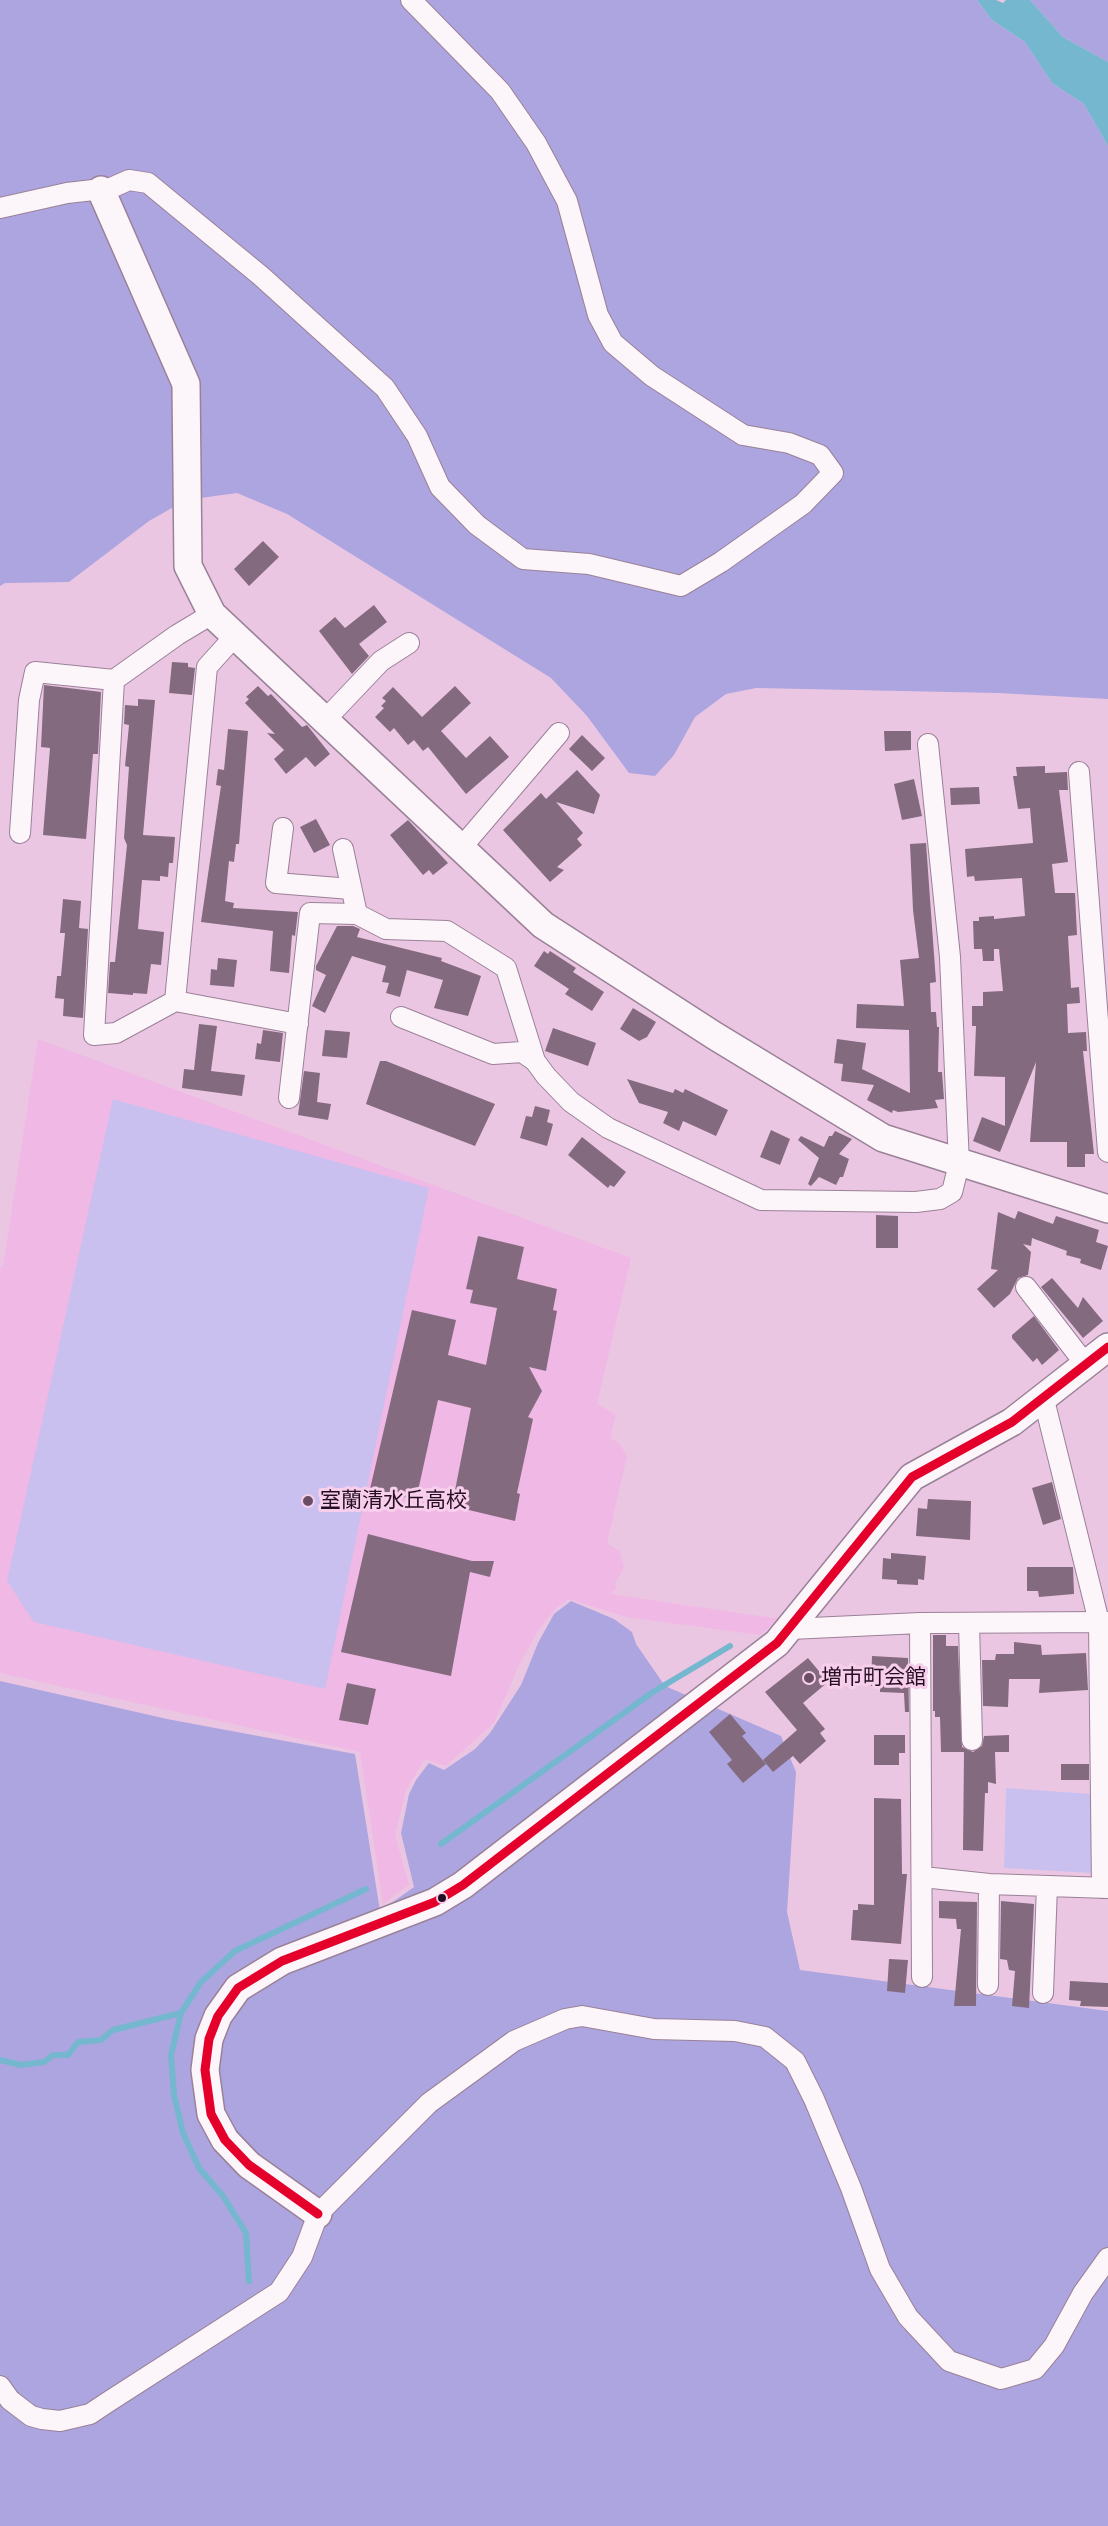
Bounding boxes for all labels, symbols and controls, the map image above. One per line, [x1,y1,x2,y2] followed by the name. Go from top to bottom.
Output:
[320,1488,467,1514] place label: 室蘭清水丘高校
[301,1494,315,1508] marker: 室蘭清水丘高校
[821,1665,926,1691] place label: 増市町会館
[802,1671,816,1685] marker: 増市町会館
[436,1892,448,1904] unlabelled marker

